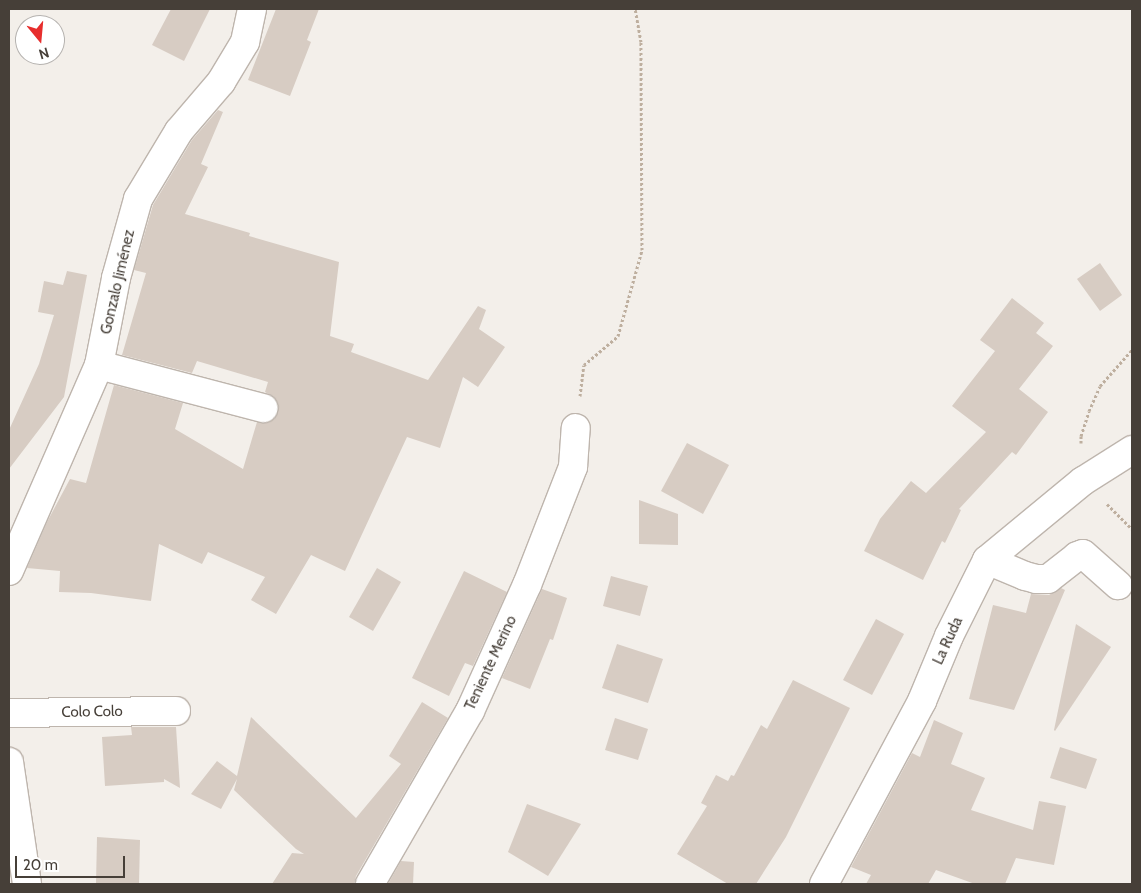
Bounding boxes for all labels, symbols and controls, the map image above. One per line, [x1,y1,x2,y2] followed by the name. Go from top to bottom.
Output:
[15,15,65,65] north arrow
[37,43,51,63] text: N
[97,228,139,336] street label: Gonzalo Jiménez
[461,613,521,713] street label: Teniente Merino
[929,614,967,668] street label: La Ruda
[61,702,123,722] street label: Colo Colo
[18,846,128,878] scale bar
[23,856,58,874] text: 20 m

